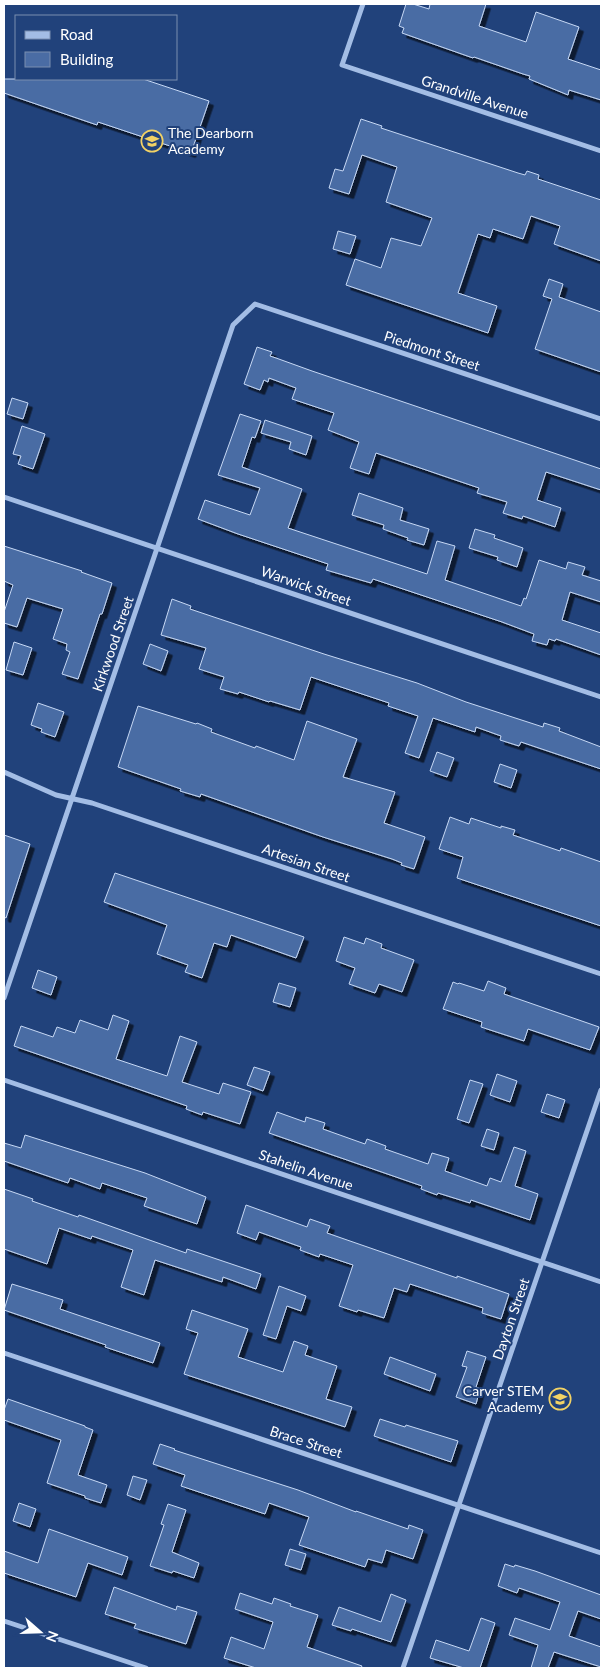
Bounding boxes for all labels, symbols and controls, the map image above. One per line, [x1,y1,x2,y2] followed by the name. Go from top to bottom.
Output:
[15,15,178,80] legend
[60,25,93,43] text: Road
[60,50,113,68] text: Building
[419,71,531,122] street label: Grandville Avenue
[168,124,254,157] place label: The Dearborn Academy
[140,129,164,153] school or university icon: The Dearborn Academy
[382,327,482,374] street label: Piedmont Street
[259,562,354,609] street label: Warwick Street
[88,594,137,694] street label: Kirkwood Street
[260,840,352,885] street label: Artesian Street
[257,1145,355,1194] street label: Stahelin Avenue
[489,1276,533,1362] street label: Dayton Street
[463,1382,545,1415] place label: Carver STEM Academy
[548,1387,572,1411] school or university icon: Carver STEM Academy
[268,1422,345,1461] street label: Brace Street
[15,1607,65,1657] north arrow
[43,1629,63,1645] text: N

